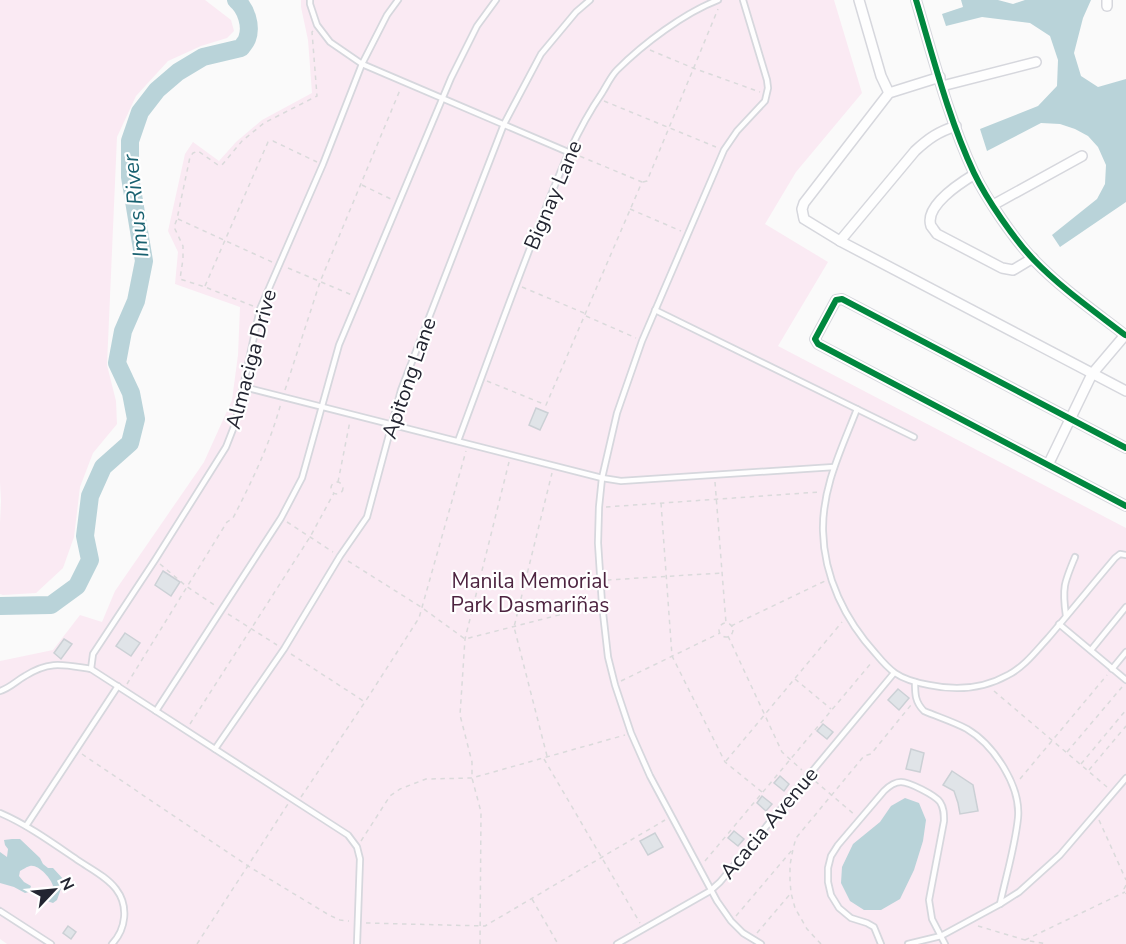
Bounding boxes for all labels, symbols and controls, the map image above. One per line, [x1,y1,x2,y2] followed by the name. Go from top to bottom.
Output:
[517,136,589,254] street label: Bignay Lane
[116,152,156,259] water label: Imus River
[219,286,283,432] street label: Almaciga Drive
[375,314,443,442] street label: Apitong Lane
[451,567,609,619] park label: Manila Memorial Park Dasmariñas
[714,761,824,885] street label: Acacia Avenue
[24,860,84,920] north arrow
[54,874,79,894] text: N

